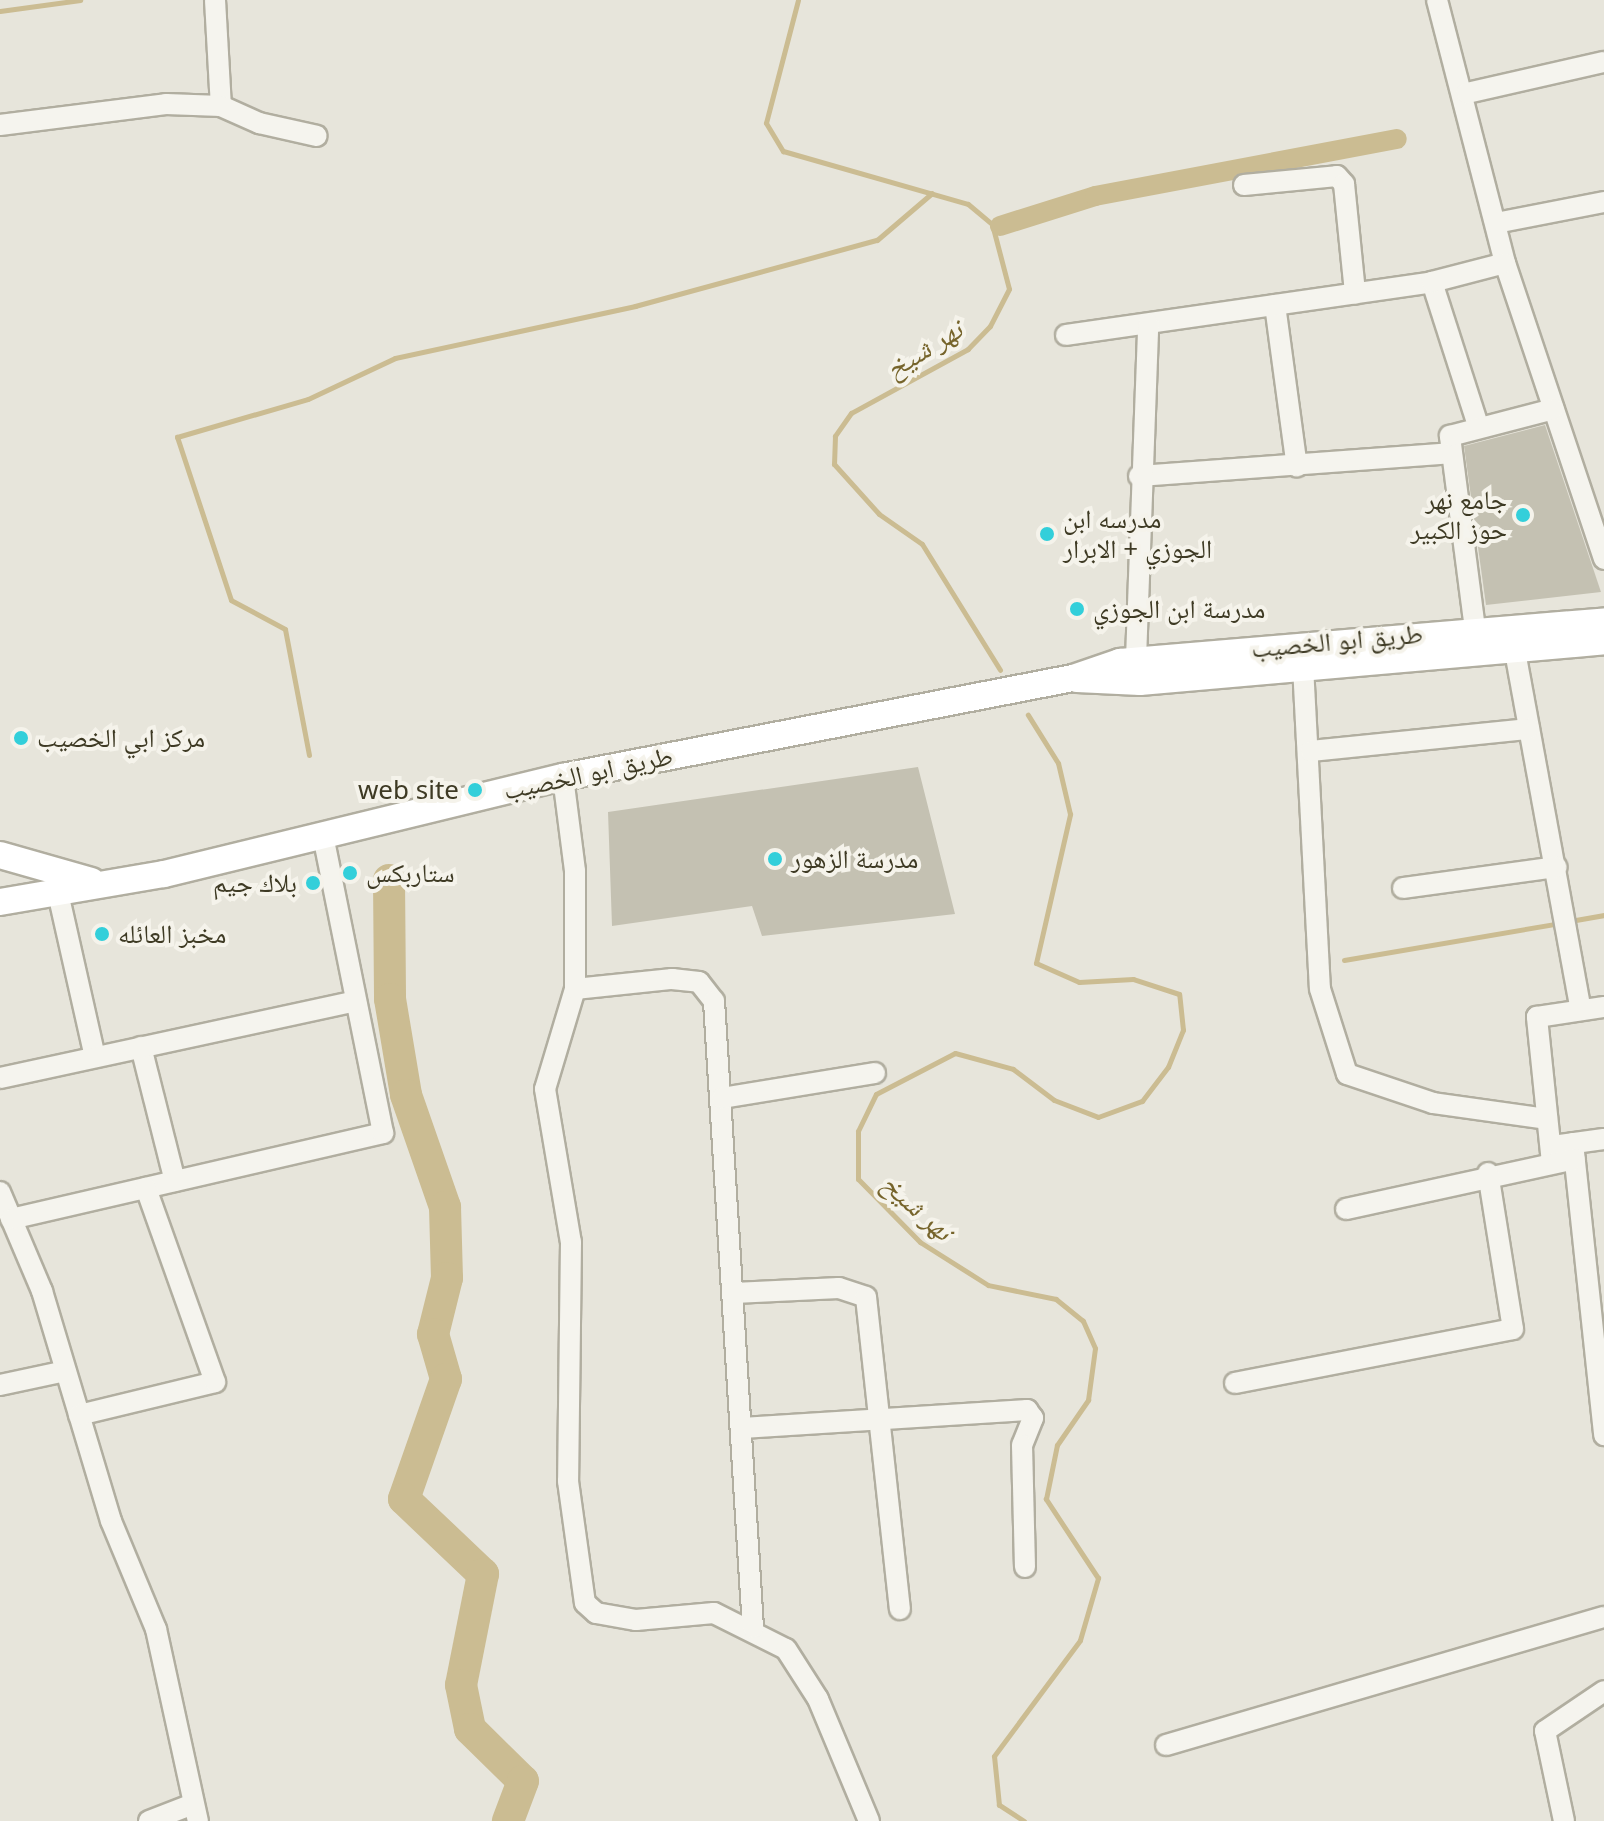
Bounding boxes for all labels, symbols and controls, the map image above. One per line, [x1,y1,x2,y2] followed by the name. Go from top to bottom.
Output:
[878,311,968,385] water label: نهر شيخ
[1410,484,1507,546] place label: جامع نهر حوز الكبير
[1063,503,1212,564] place label: مدرسه ابن الجوزي + الابرار
[1514,506,1532,524] marker: جامع نهر حوز الكبير
[1038,525,1056,543] marker: مدرسه ابن الجوزي + الابرار
[1093,593,1265,625] place label: مدرسة ابن الجوزي
[1068,600,1086,618] marker: مدرسة ابن الجوزي
[1250,618,1424,664] street label: طريق ابو الخصيب
[37,722,205,754] place label: مركز ابي الخصيب
[12,729,30,747] marker: مركز ابي الخصيب
[501,740,675,806] street label: طريق ابو الخصيب
[358,774,459,806] place label: web site
[466,781,484,799] marker: web site
[791,843,918,875] place label: مدرسة الزهور
[766,850,784,868] marker: مدرسة الزهور
[366,857,455,889] place label: ستاربكس
[341,864,359,882] marker: ستاربكس
[213,867,297,899] place label: بلاك جيم
[304,874,322,892] marker: بلاك جيم
[118,918,226,950] place label: مخبز العائله
[93,925,111,943] marker: مخبز العائله
[876,1165,960,1247] water label: نهر شيخ

